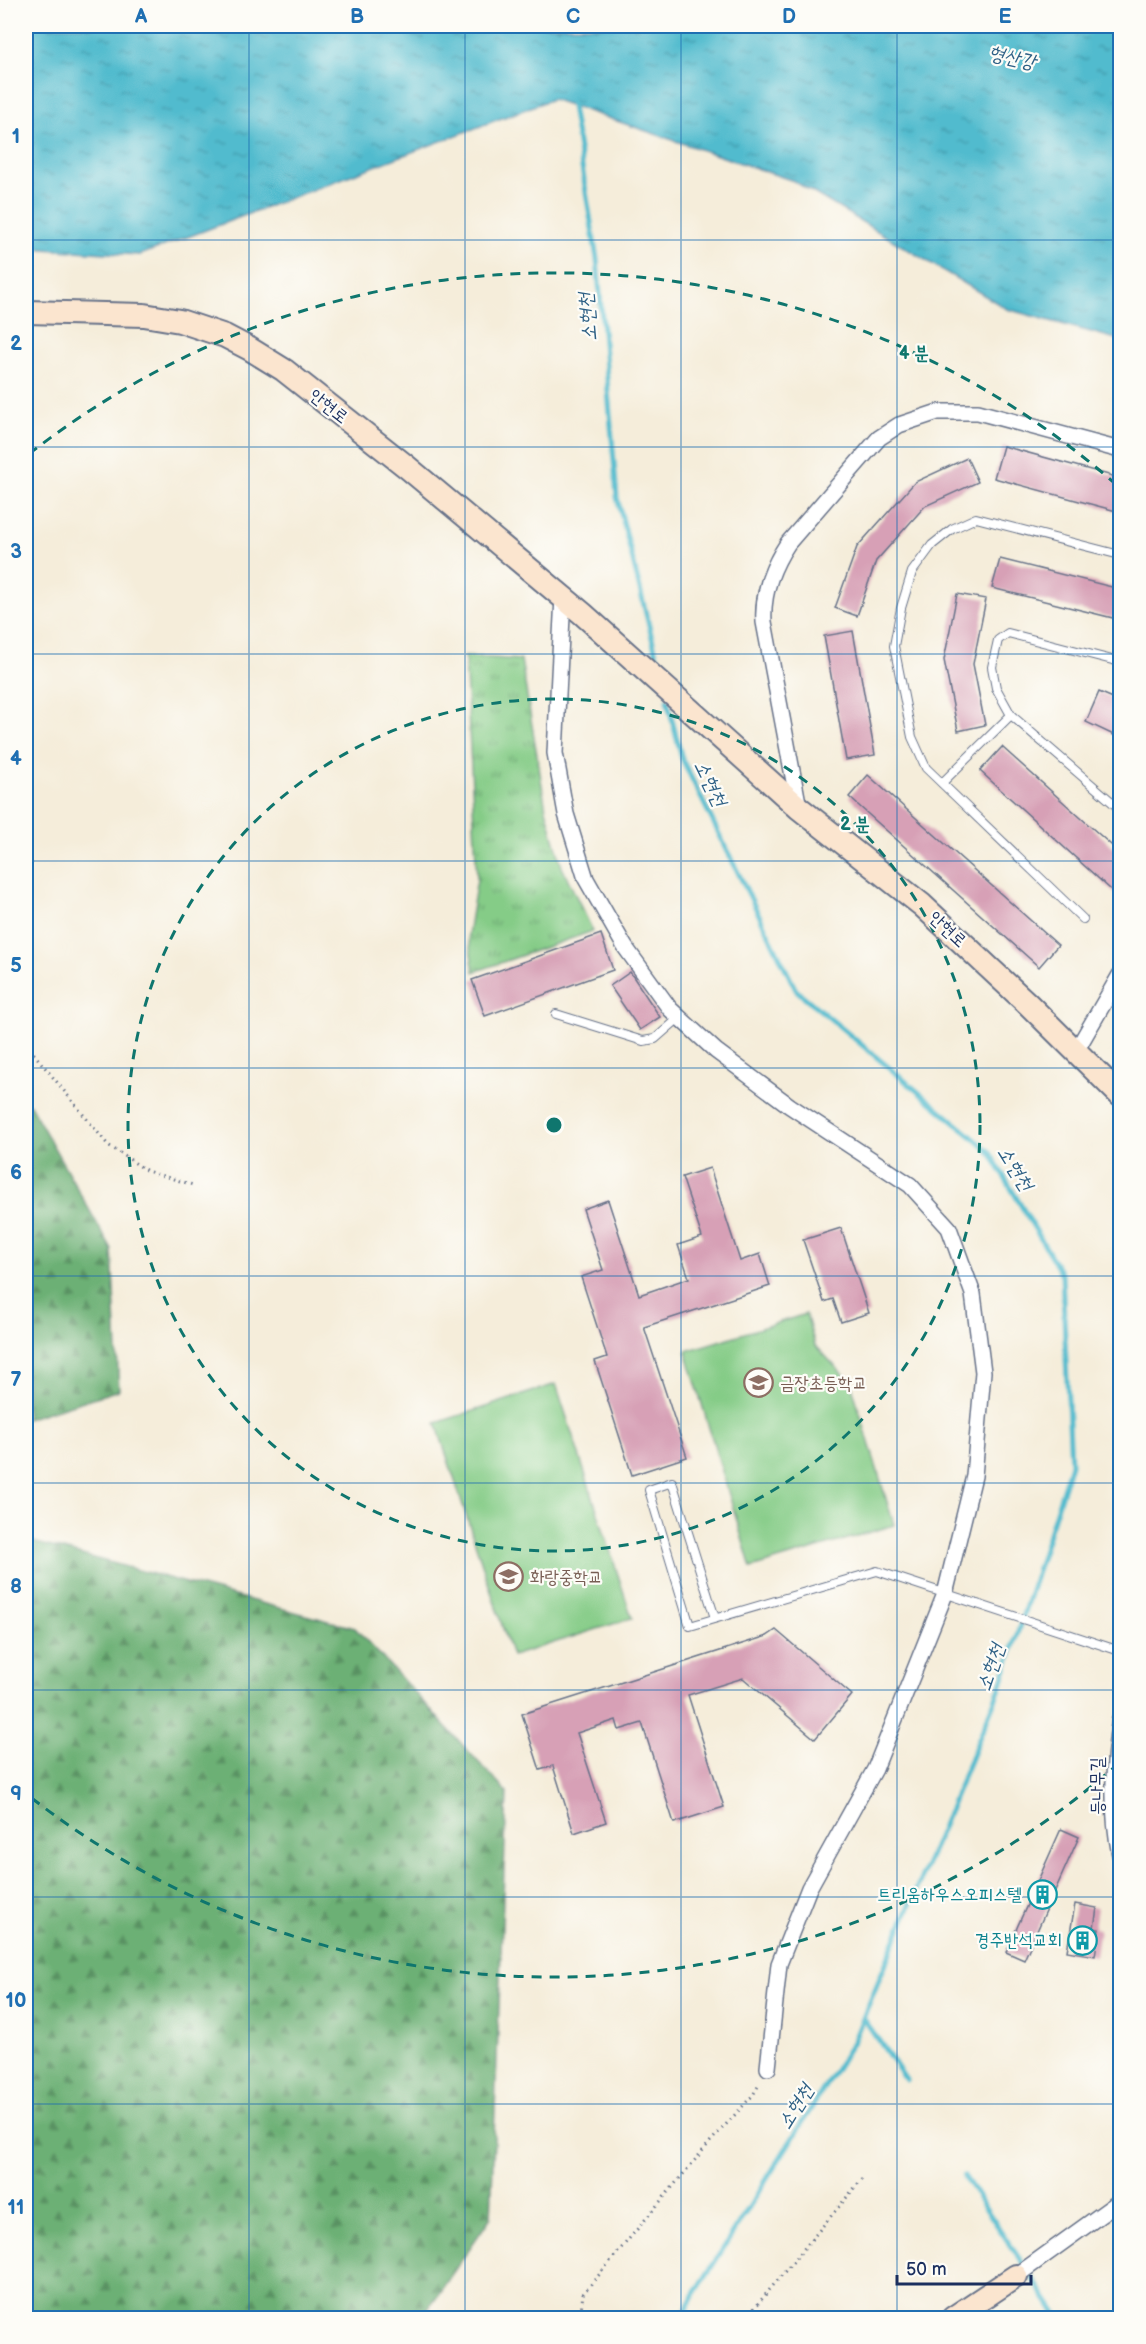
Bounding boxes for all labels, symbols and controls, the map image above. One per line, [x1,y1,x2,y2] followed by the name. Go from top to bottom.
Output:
[134,5,148,29] text: A
[350,5,364,29] text: B
[566,5,580,29] text: C
[782,5,796,29] text: D
[999,5,1012,29] text: E
[986,41,1041,75] water label: 형산강
[12,125,20,149] text: 1
[574,290,602,342] water label: 소현천
[10,332,22,356] text: 2
[899,343,929,364] text: 4 분
[305,385,352,428] street label: 안현로
[10,540,22,564] text: 3
[10,747,22,771] text: 4
[689,756,732,812] water label: 소현천
[840,814,870,835] text: 2 분
[925,907,971,952] street label: 안현로
[10,954,22,978] text: 5
[544,1115,564,1135] centre of rings
[992,1142,1039,1197] water label: 소현천
[10,1161,22,1185] text: 6
[743,1367,775,1399] school or university icon: 금장초등학교
[10,1368,22,1392] text: 7
[780,1373,867,1394] place label: 금장초등학교
[493,1561,525,1593] school or university icon: 화랑중학교
[530,1567,602,1588] place label: 화랑중학교
[10,1575,22,1599] text: 8
[972,1639,1011,1694] water label: 소현천
[1087,1757,1108,1815] street label: 등나무길
[10,1782,22,1806] text: 9
[1027,1878,1059,1910] building icon: 트리움하우스오피스텔
[877,1884,1022,1905] place label: 트리움하우스오피스텔
[1067,1924,1099,1956] building icon: 경주반석교회
[975,1930,1062,1951] place label: 경주반석교회
[6,1989,26,2013] text: 10
[773,2078,820,2133] water label: 소현천
[8,2196,24,2220] text: 11
[897,2248,1030,2286] scale bar
[906,2259,947,2280] text: 50 m

